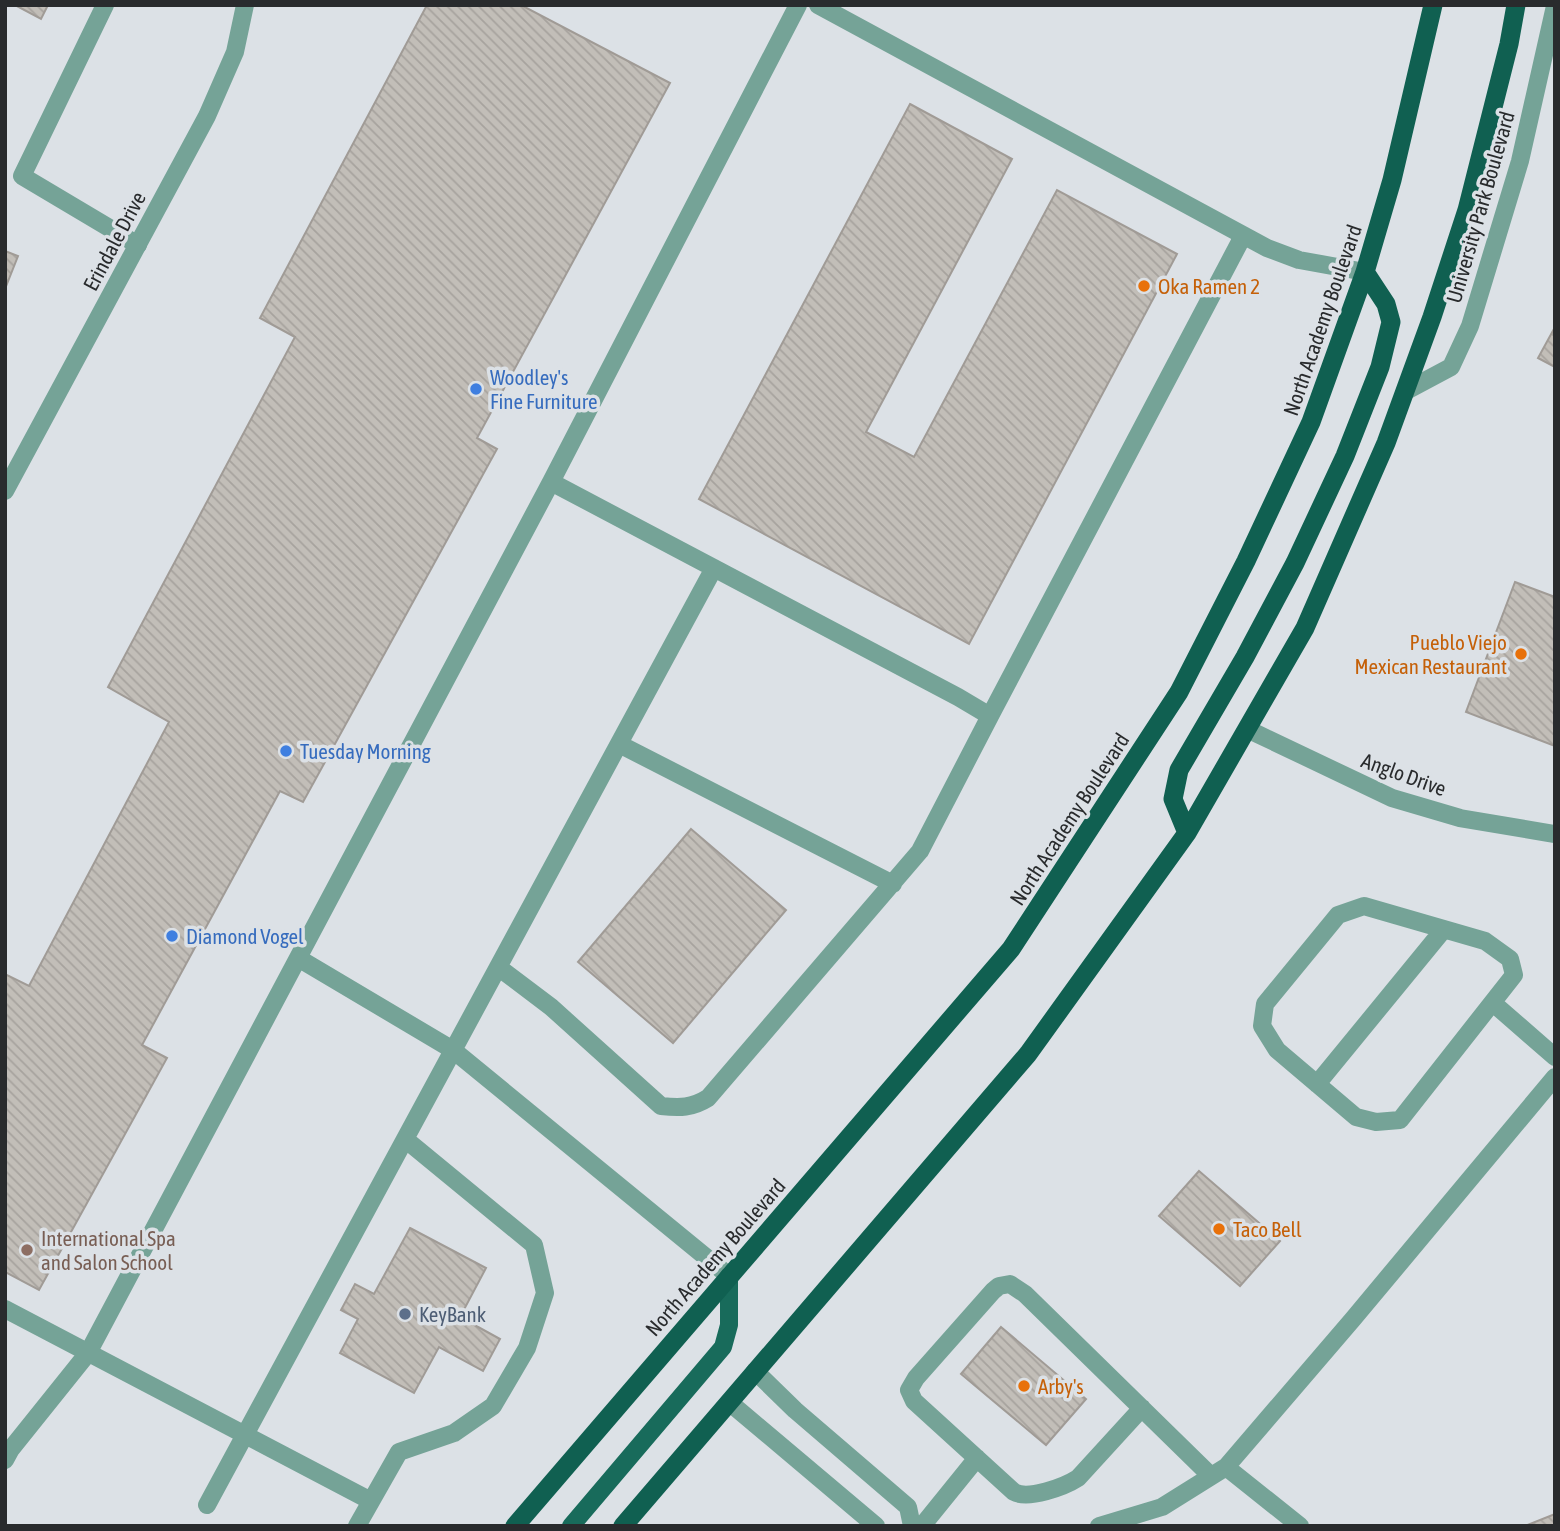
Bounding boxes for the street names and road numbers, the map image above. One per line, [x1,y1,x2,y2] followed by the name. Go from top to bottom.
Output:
[1441,108,1519,306] street label: University Park Boulevard
[78,188,150,294] street label: Erindale Drive
[1278,221,1366,419] street label: North Academy Boulevard
[1004,728,1134,910] street label: North Academy Boulevard
[1358,748,1450,800] street label: Anglo Drive
[640,1174,790,1340] street label: North Academy Boulevard

